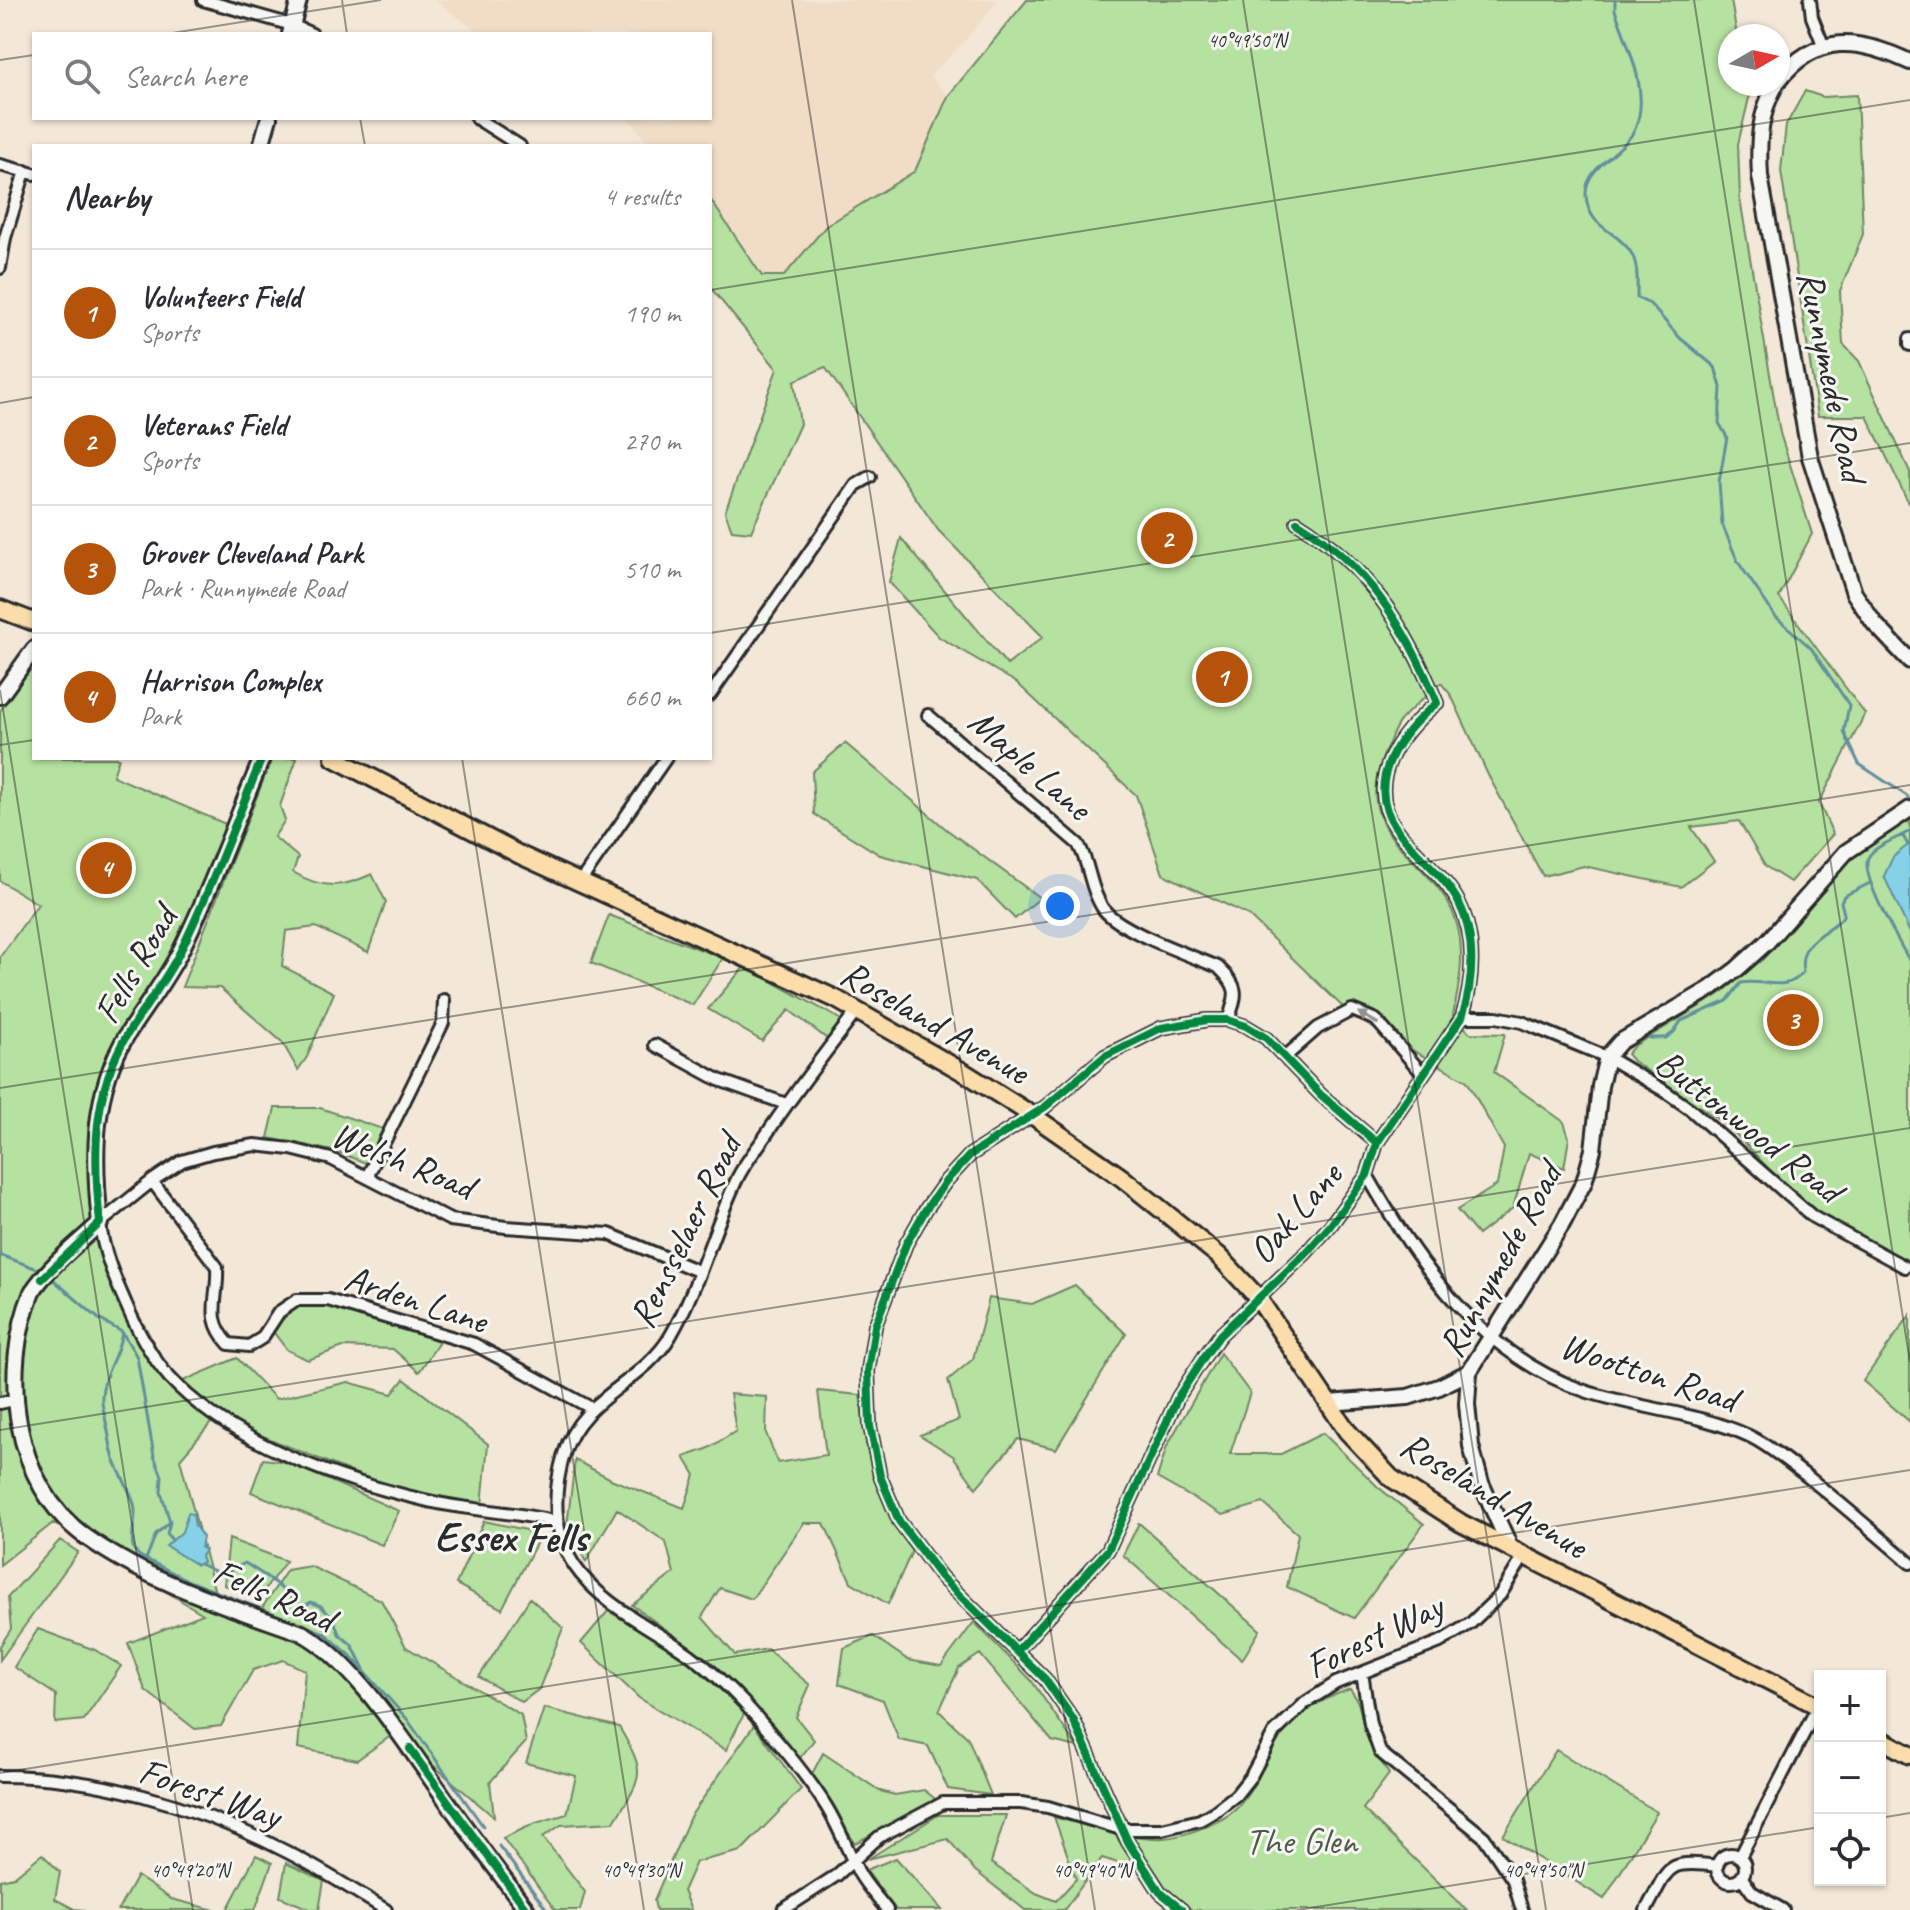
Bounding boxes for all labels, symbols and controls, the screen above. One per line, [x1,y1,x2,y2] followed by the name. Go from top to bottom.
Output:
[1718,24,1790,96] north arrow
[1208,28,1289,53] text: 40°49'50"N
[32,32,712,120] search box
[60,54,104,98] icon: search
[124,57,246,95] text: Search here
[64,175,150,218] text: Nearby
[604,180,680,213] text: 4 results
[1787,266,1878,491] street label: Runnymede Road
[140,278,301,316] text: Volunteers Field
[84,297,96,330] text: 1
[624,297,680,330] text: 190 m
[140,316,198,349] text: Sports
[140,406,286,444] text: Veterans Field
[84,425,96,458] text: 2
[624,425,680,458] text: 270 m
[140,444,198,477] text: Sports
[1141,508,1193,568] pin: 2
[140,534,362,572] text: Grover Cleveland Park
[84,553,96,586] text: 3
[624,553,680,586] text: 510 m
[140,572,345,605] text: Park · Runnymede Road
[1196,647,1248,707] pin: 1
[140,662,321,700] text: Harrison Complex
[84,681,96,714] text: 4
[624,681,680,714] text: 660 m
[959,698,1103,832] street label: Maple Lane
[140,700,181,733] text: Park
[80,838,132,898] pin: 4
[1040,886,1080,926] your location
[83,893,190,1032] street label: Fells Road
[833,949,1040,1096] street label: Roseland Avenue
[1767,990,1819,1050] pin: 3
[1357,1011,1379,1025] one-way arrow
[1646,1039,1856,1217] street label: Buttonwood Road
[325,1110,487,1212] street label: Welsh Road
[618,1122,754,1335] street label: Rensselaer Road
[1238,1151,1354,1273] street label: Oak Lane
[1428,1151,1575,1365] street label: Runnymede Road
[339,1254,496,1345] street label: Arden Lane
[1555,1321,1749,1424] street label: Wootton Road
[1392,1421,1598,1570] street label: Roseland Avenue
[435,1511,592,1564] district label: Essex Fells
[206,1548,347,1645] street label: Fells Road
[1298,1581,1453,1689] street label: Forest Way
[1814,1670,1886,1886] map controls
[1814,1670,1886,1742] button: +
[1814,1742,1886,1814] button: −
[133,1747,290,1840] street label: Forest Way
[1814,1814,1886,1886] button: locate
[1245,1817,1359,1864] park label: The Glen
[151,1858,232,1883] text: 40°49'20"N
[602,1858,683,1883] text: 40°49'30"N
[1053,1858,1134,1883] text: 40°49'40"N
[1504,1858,1585,1883] text: 40°49'50"N

